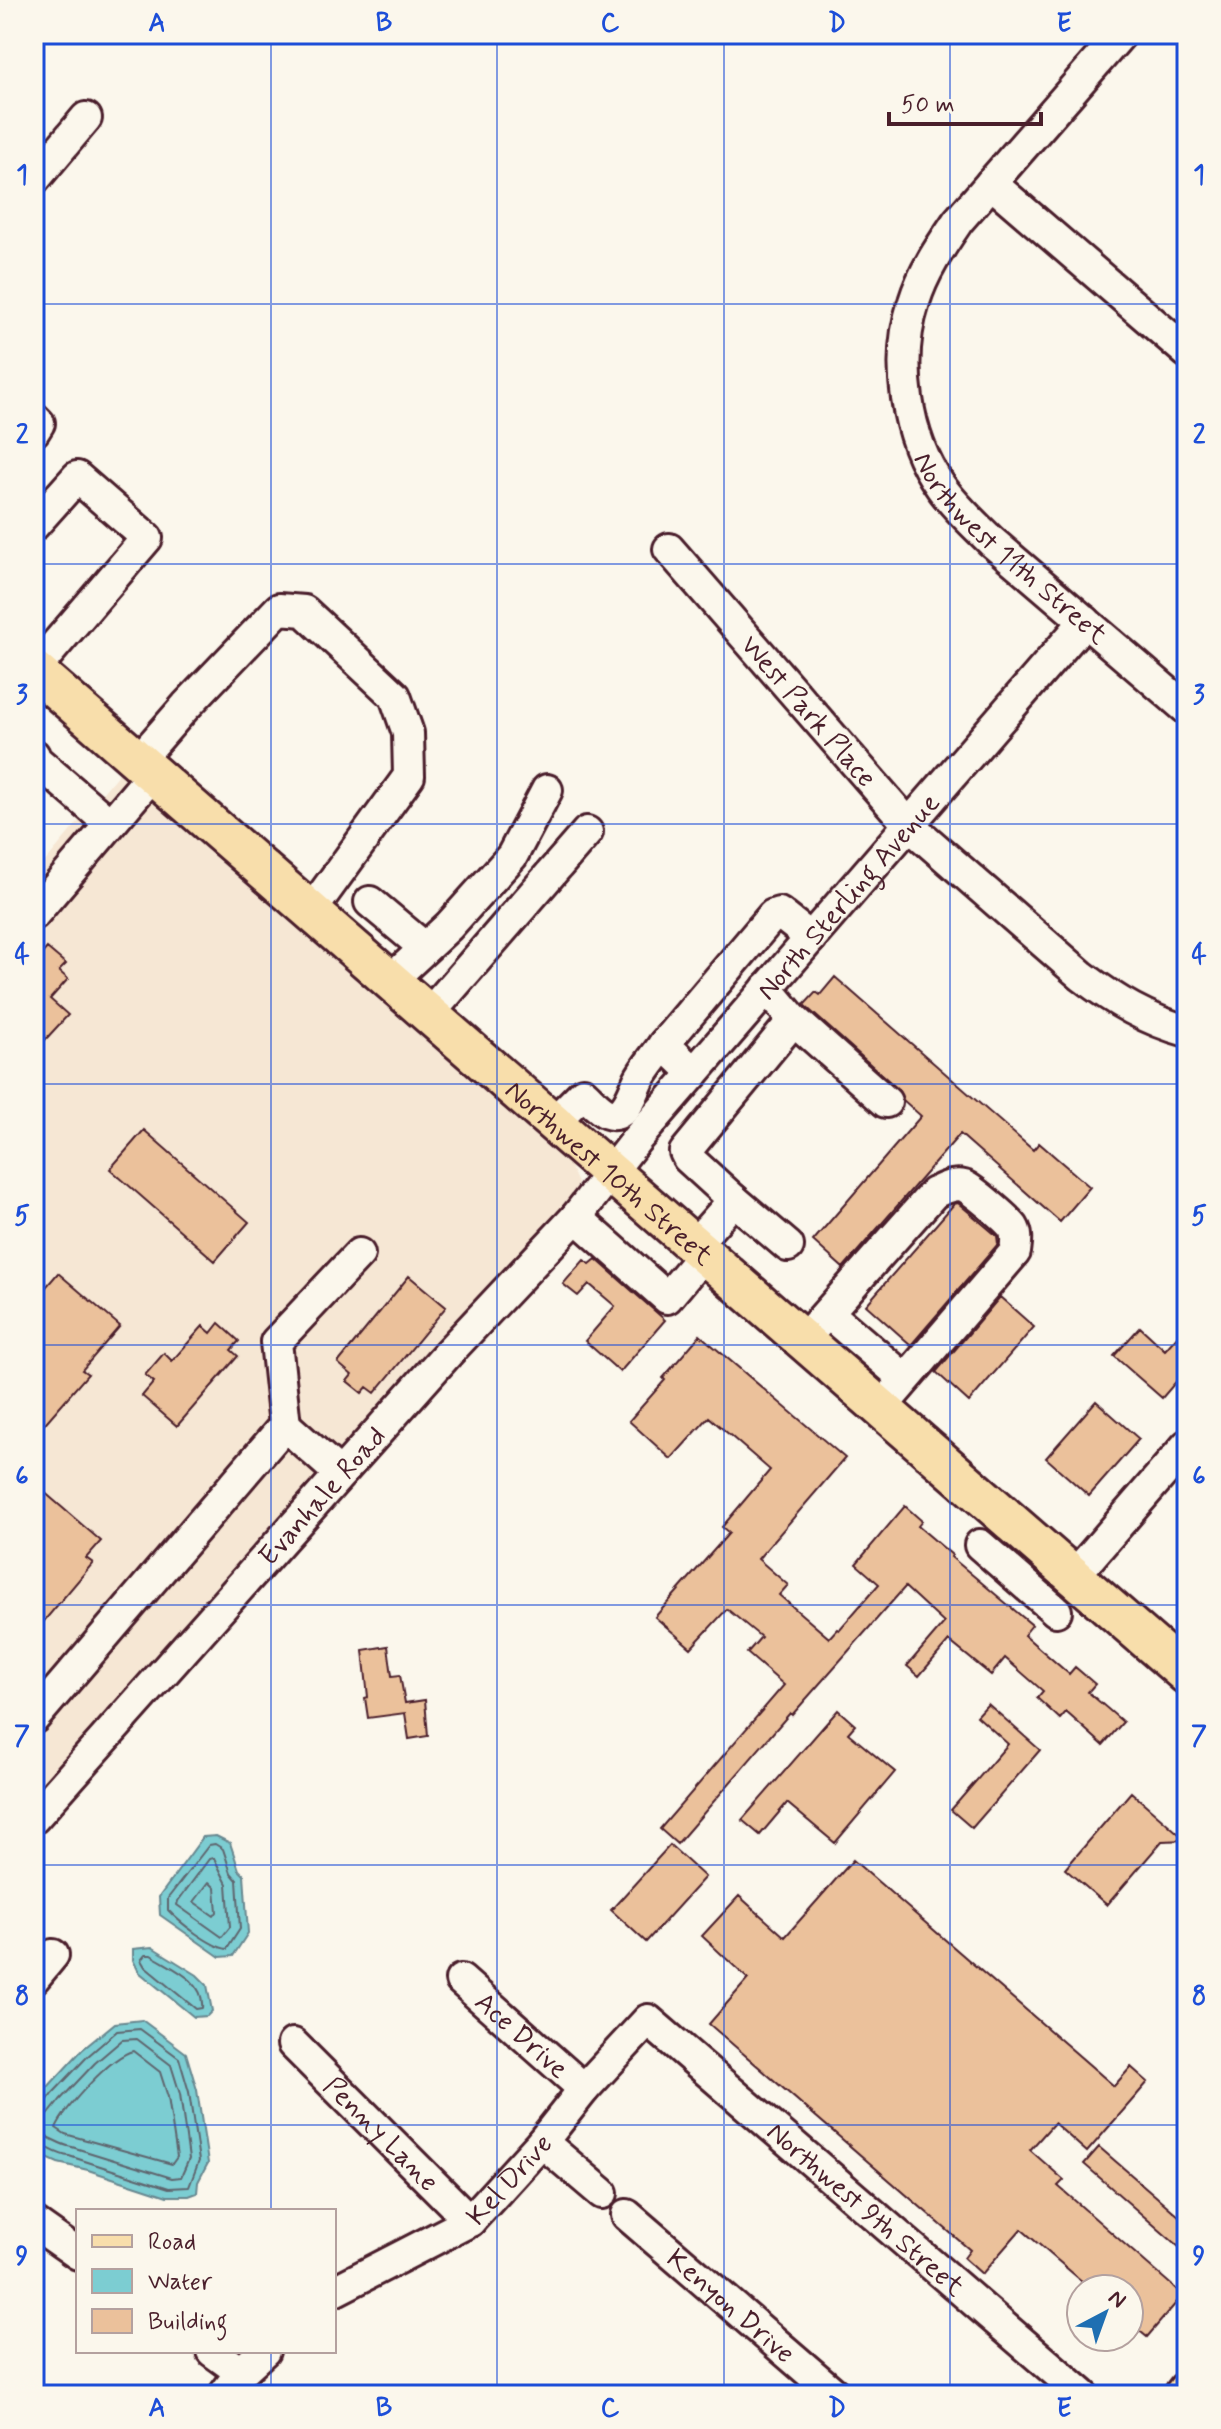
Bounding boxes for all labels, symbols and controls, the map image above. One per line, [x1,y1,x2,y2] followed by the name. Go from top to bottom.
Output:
[148,7,166,41] text: A
[376,7,392,41] text: B
[601,7,620,41] text: C
[828,7,846,41] text: D
[1056,7,1072,41] text: E
[889,76,1041,126] scale bar
[901,90,955,121] text: 50 m
[16,159,28,193] text: 1
[1193,159,1205,193] text: 1
[16,419,29,453] text: 2
[1193,419,1206,453] text: 2
[903,447,1115,654] street label: Northwest 11th Street
[731,628,884,796] street label: West Park Place
[16,679,28,713] text: 3
[1193,679,1205,713] text: 3
[749,786,949,1009] street label: North Sterling Avenue
[14,939,30,973] text: 4
[1191,939,1207,973] text: 4
[496,1073,721,1275] street label: Northwest 10th Street
[14,1200,30,1234] text: 5
[1191,1200,1207,1234] text: 5
[251,1419,395,1575] street label: Evanhale Road
[15,1460,29,1494] text: 6
[1192,1460,1206,1494] text: 6
[14,1720,30,1754] text: 7
[1191,1720,1207,1754] text: 7
[15,1980,29,2014] text: 8
[1192,1980,1206,2014] text: 8
[466,1985,576,2088] street label: Ace Drive
[314,2069,446,2201] street label: Penny Lane
[758,2115,972,2306] street label: Northwest 9th Street
[459,2127,562,2234] street label: Kel Drive
[76,2209,336,2353] legend
[148,2227,196,2258] text: Road
[16,2240,29,2274] text: 9
[1193,2240,1206,2274] text: 9
[658,2241,802,2373] street label: Kenyon Drive
[148,2267,213,2298] text: Water
[1065,2273,1145,2353] north arrow
[1102,2284,1132,2315] text: N
[148,2307,228,2341] text: Building
[148,2392,166,2426] text: A
[376,2392,392,2426] text: B
[601,2392,620,2426] text: C
[828,2392,846,2426] text: D
[1056,2392,1072,2426] text: E

